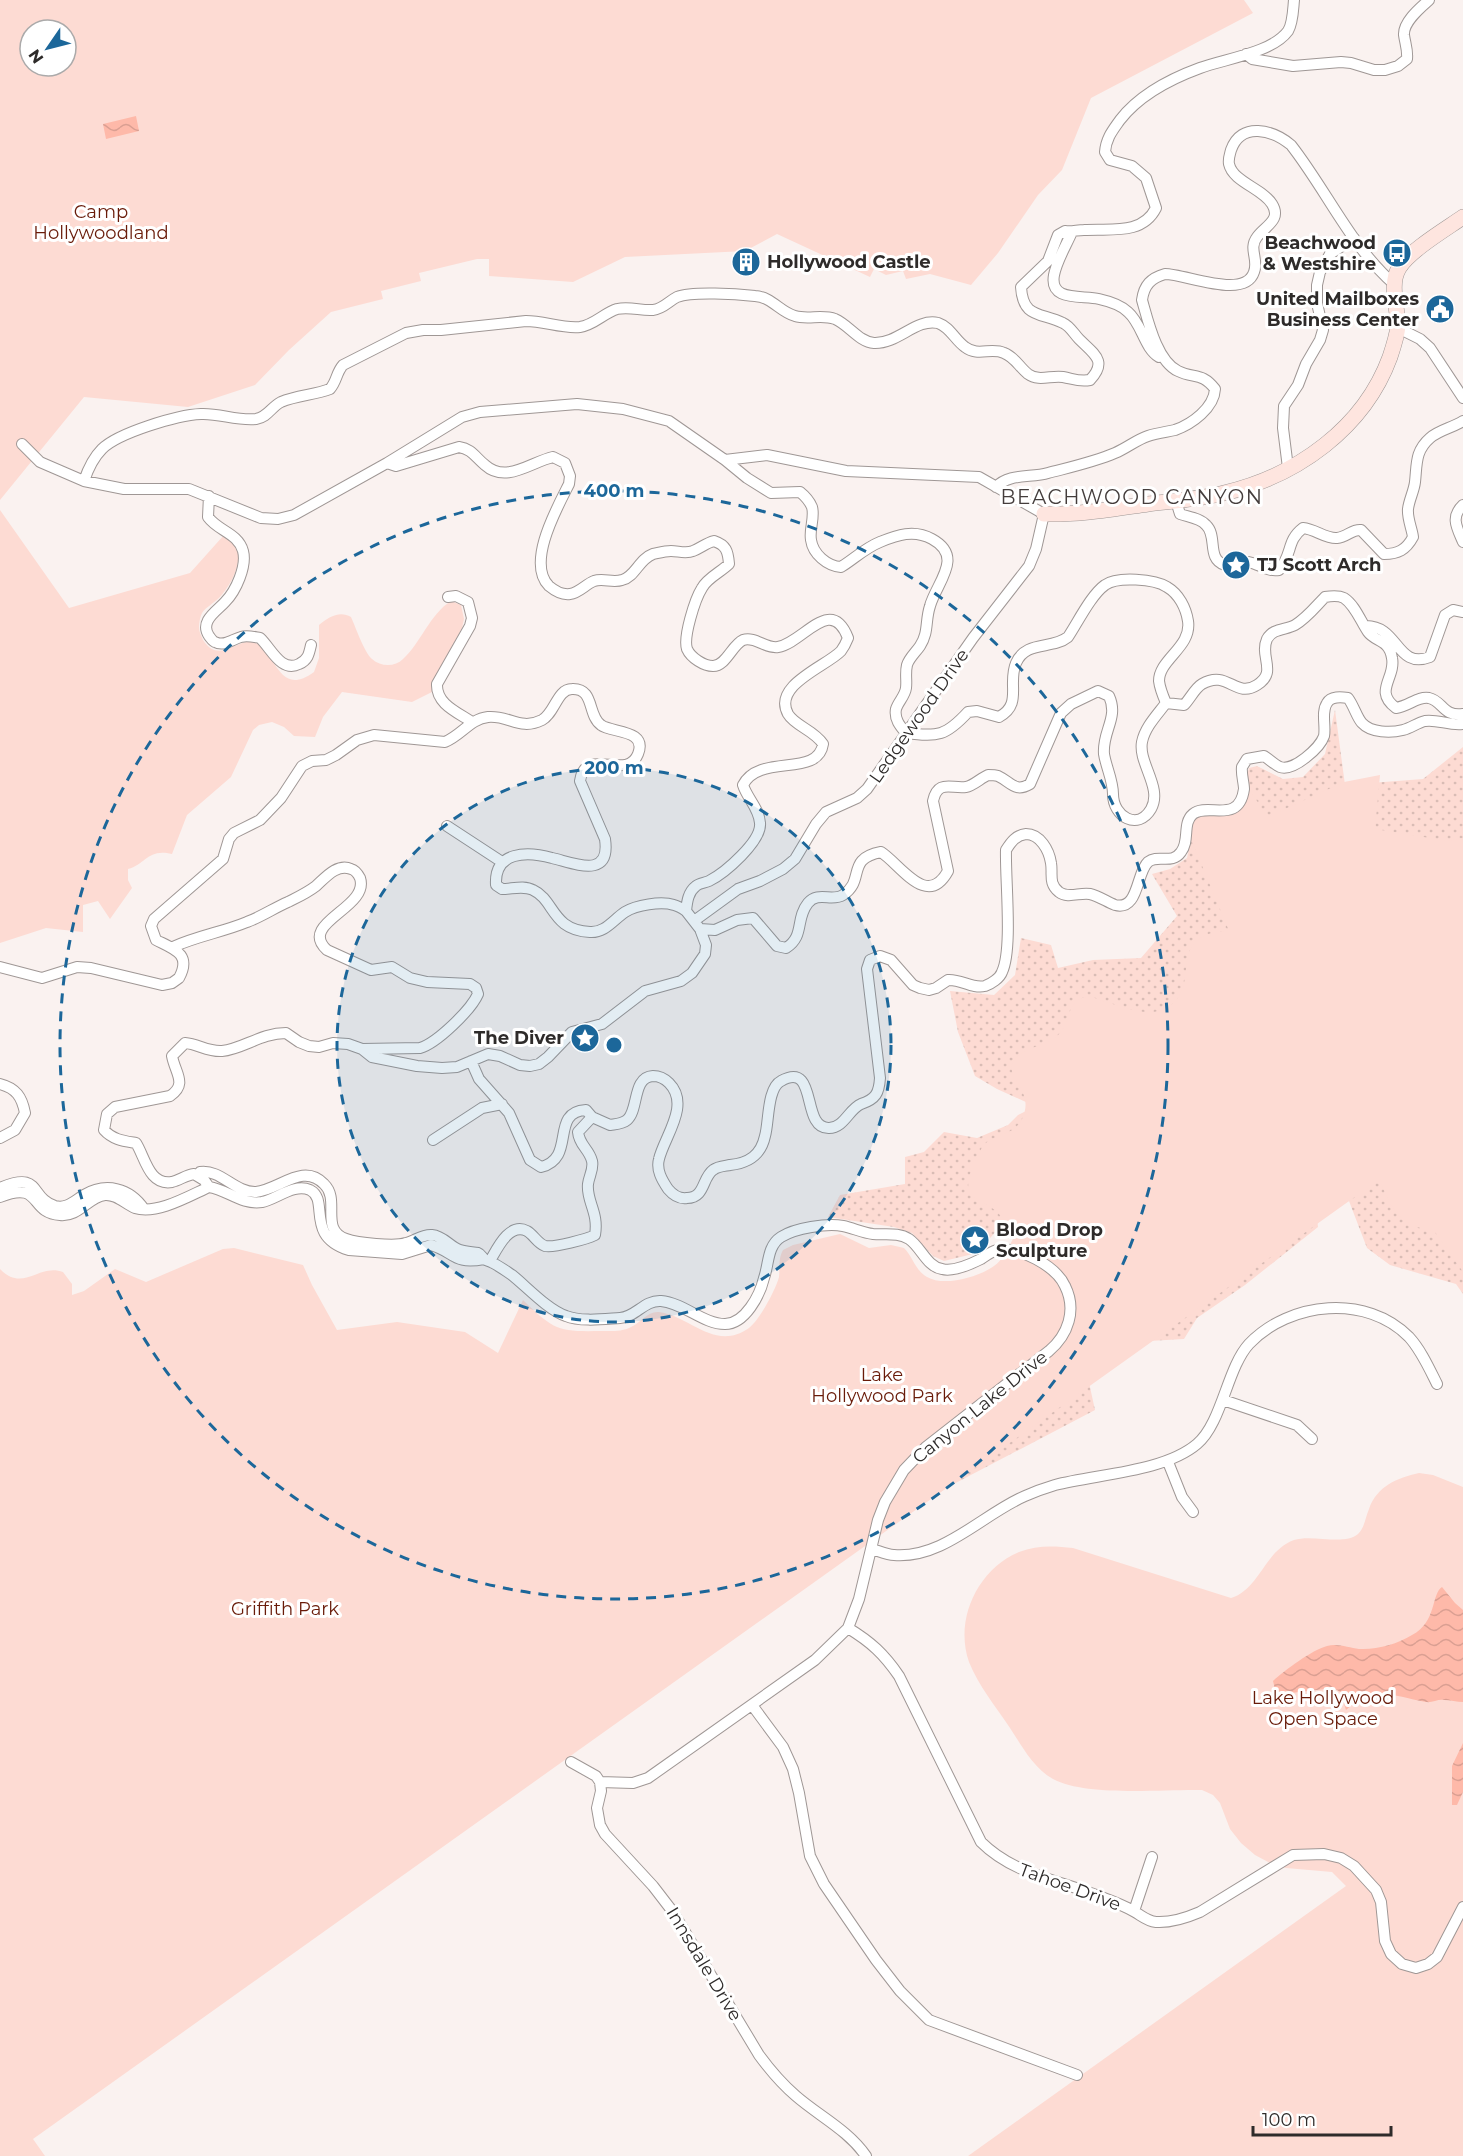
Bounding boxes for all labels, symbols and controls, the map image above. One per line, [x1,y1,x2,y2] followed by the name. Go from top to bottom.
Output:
[18,18,78,78] north arrow
[25,46,48,67] text: N
[33,201,169,244] park label: Camp Hollywoodland
[1263,232,1376,275] place label: Beachwood & Westshire
[1381,237,1413,269] bus stop icon: Beachwood & Westshire
[730,246,762,278] building icon: Hollywood Castle
[767,251,931,273] place label: Hollywood Castle
[1256,288,1419,331] place label: United Mailboxes Business Center
[1424,293,1456,325] public building icon: United Mailboxes Business Center
[584,480,644,502] text: 400 m
[1000,485,1264,509] district label: BEACHWOOD CANYON
[1220,549,1252,581] place icon: TJ Scott Arch
[1257,554,1382,576] place label: TJ Scott Arch
[864,645,974,787] street label: Ledgewood Drive
[584,757,644,779] text: 200 m
[569,1022,601,1054] place icon: The Diver
[474,1027,564,1049] place label: The Diver
[604,1035,624,1055] centre of rings
[996,1219,1103,1262] place label: Blood Drop Sculpture
[959,1224,991,1256] place icon: Blood Drop Sculpture
[908,1346,1052,1468] street label: Canyon Lake Drive
[811,1364,953,1407] park label: Lake Hollywood Park
[231,1598,339,1620] park label: Griffith Park
[1252,1687,1394,1730] park label: Lake Hollywood Open Space
[1016,1858,1124,1916] street label: Tahoe Drive
[661,1903,747,2025] street label: Innsdale Drive
[1253,2099,1391,2137] scale bar
[1262,2109,1316,2131] text: 100 m

